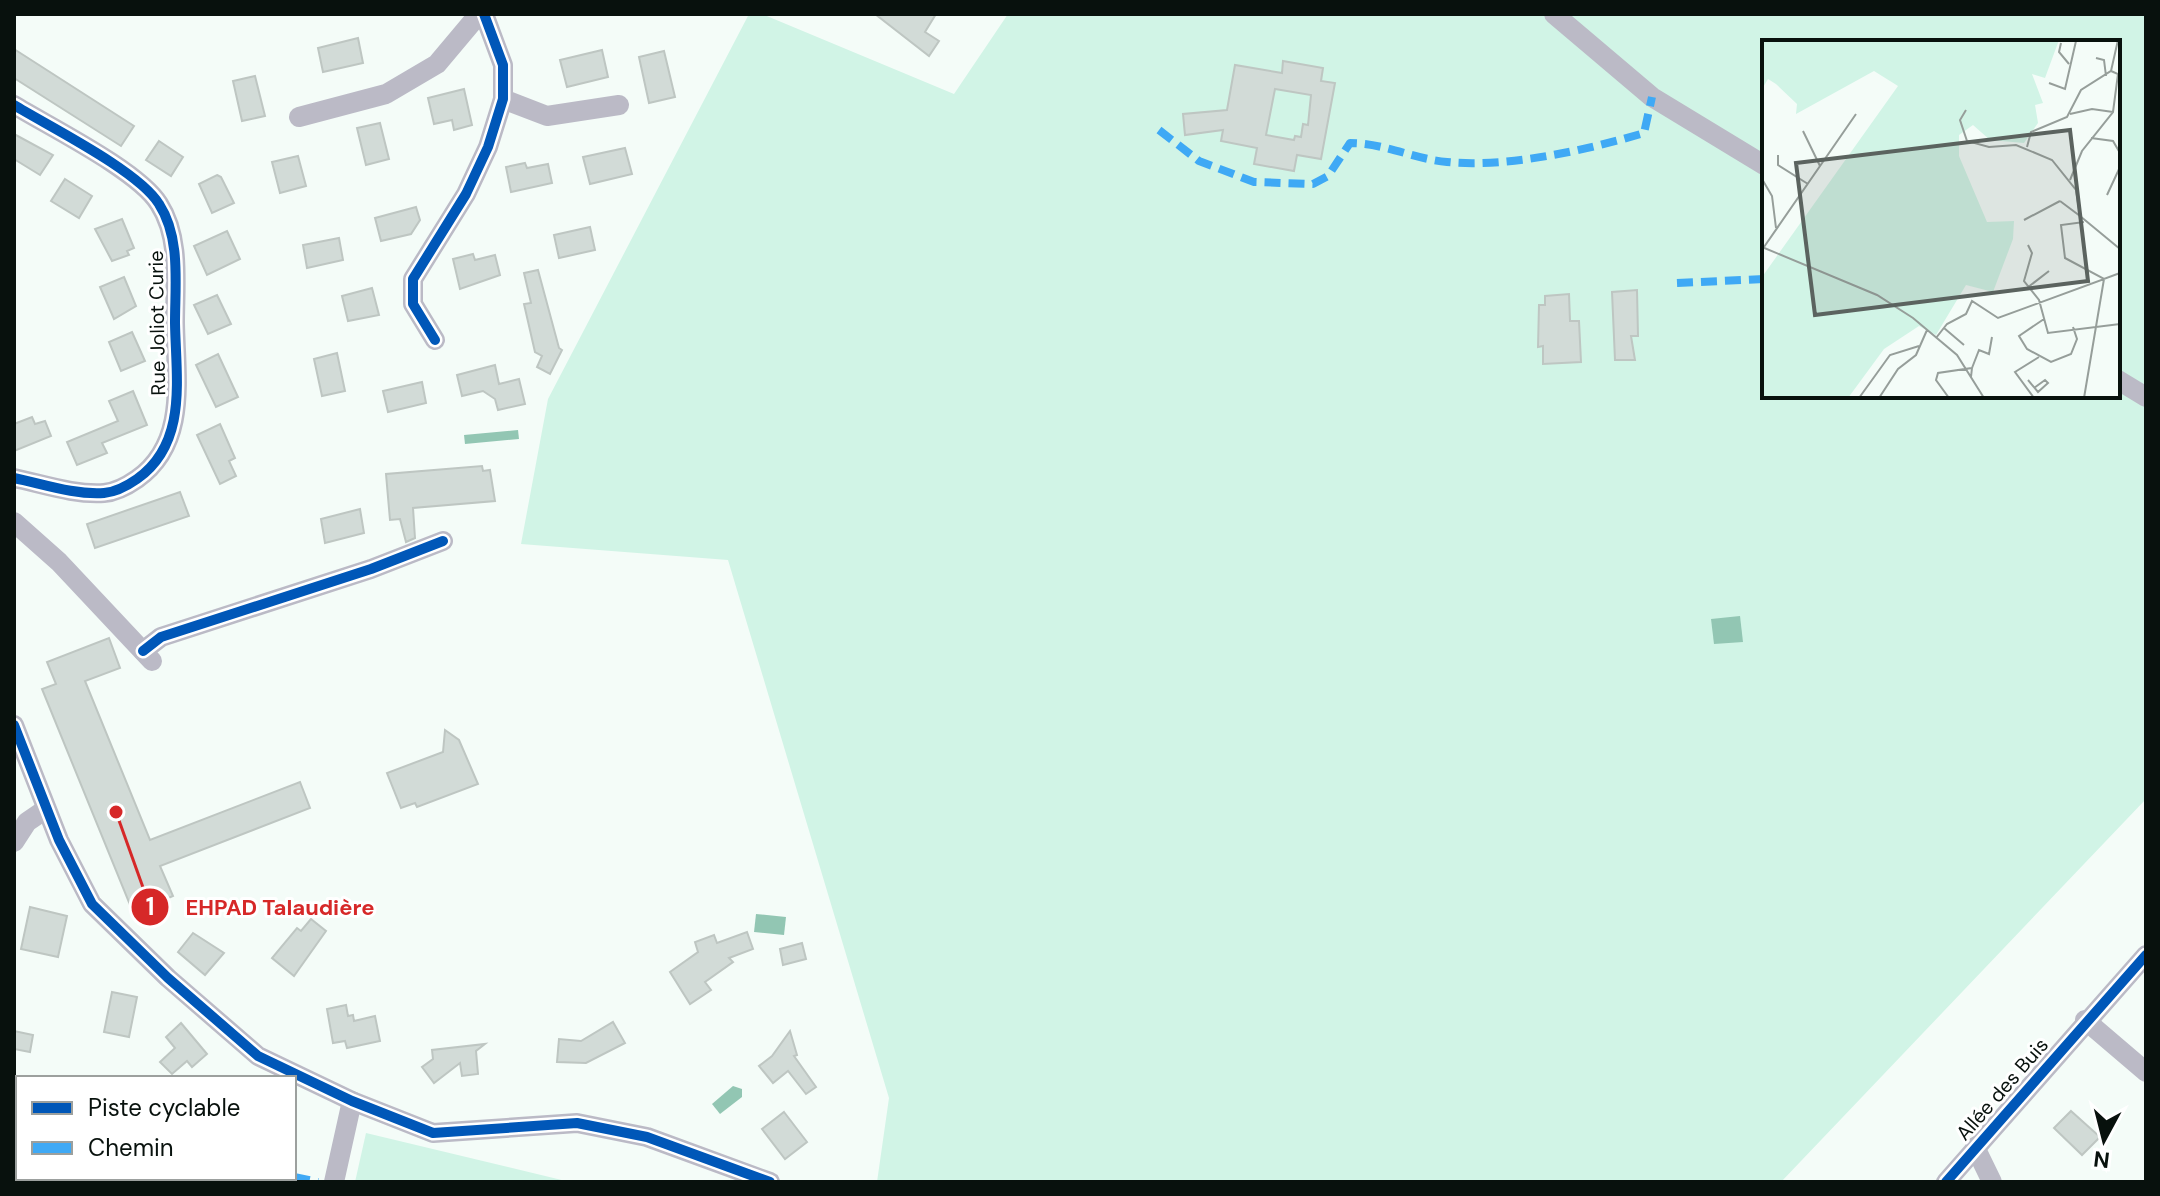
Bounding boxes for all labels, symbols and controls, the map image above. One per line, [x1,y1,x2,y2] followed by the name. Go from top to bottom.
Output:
[1762,40,2120,398] inset map
[143,250,171,396] street label: Rue Joliot Curie
[130,884,390,930] callout: EHPAD Talaudière
[146,891,154,922] text: 1
[186,893,374,922] text: EHPAD Talaudière
[1950,1032,2054,1146] street label: Allée des Buis
[16,1076,296,1180] legend
[88,1092,240,1123] text: Piste cyclable
[2064,1100,2144,1180] north arrow
[88,1132,174,1163] text: Chemin
[2092,1144,2111,1175] text: N

